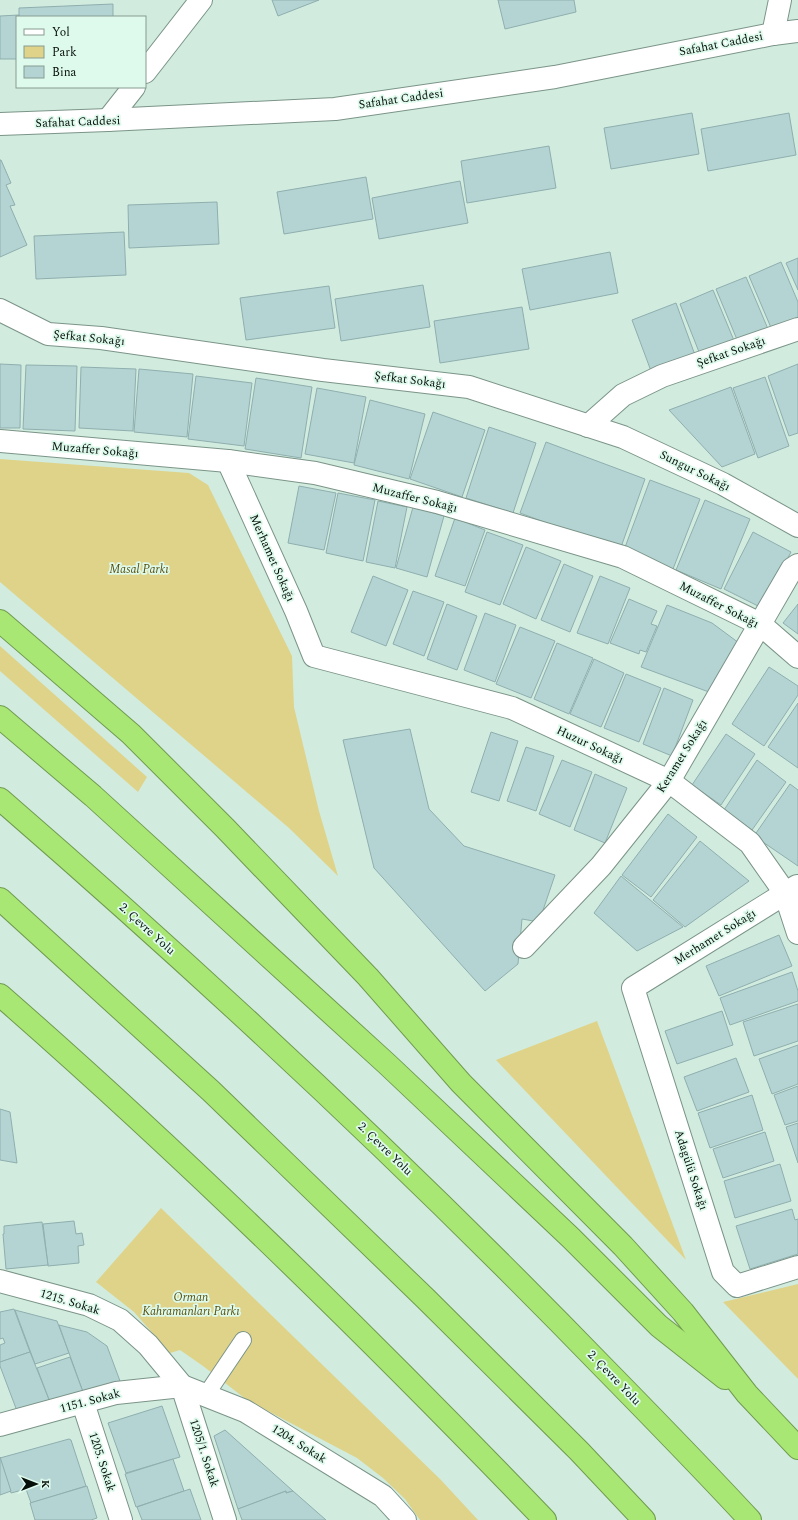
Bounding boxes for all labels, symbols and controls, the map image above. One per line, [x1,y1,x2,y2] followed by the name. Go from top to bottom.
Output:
[16,16,146,88] legend
[52,23,70,42] text: Yol
[677,27,765,61] street label: Safahat Caddesi
[52,43,77,62] text: Park
[52,63,77,82] text: Bina
[358,84,445,114] street label: Safahat Caddesi
[35,111,121,133] street label: Safahat Caddesi
[52,325,126,351] street label: Şefkat Sokağı
[694,331,768,373] street label: Şefkat Sokağı
[373,366,447,394] street label: Şefkat Sokağı
[51,437,140,463] street label: Muzaffer Sokağı
[656,446,734,496] street label: Sungur Sokağı
[370,478,460,518] street label: Muzaffer Sokağı
[244,511,300,605] street label: Merhamet Sokağı
[109,560,169,579] park label: Masal Parkı
[676,577,762,633] street label: Muzaffer Sokağı
[652,715,712,797] street label: Keramet Sokağı
[553,721,627,769] street label: Huzur Sokağı
[114,898,180,960] street label: 2. Çevre Yolu
[670,904,760,970] street label: Merhamet Sokağı
[353,1118,417,1180] street label: 2. Çevre Yolu
[669,1127,713,1213] street label: Adagülü Sokağı
[38,1284,103,1320] street label: 1215. Sokak
[142,1288,240,1321] park label: Orman Kahramanları Parkı
[583,1346,645,1410] street label: 2. Çevre Yolu
[58,1384,123,1418] street label: 1151. Sokak
[184,1416,224,1490] street label: 1205/1. Sokak
[268,1419,331,1469] street label: 1204. Sokak
[83,1430,121,1495] street label: 1205. Sokak
[16,1464,56,1504] north arrow
[37,1480,54,1489] text: K

